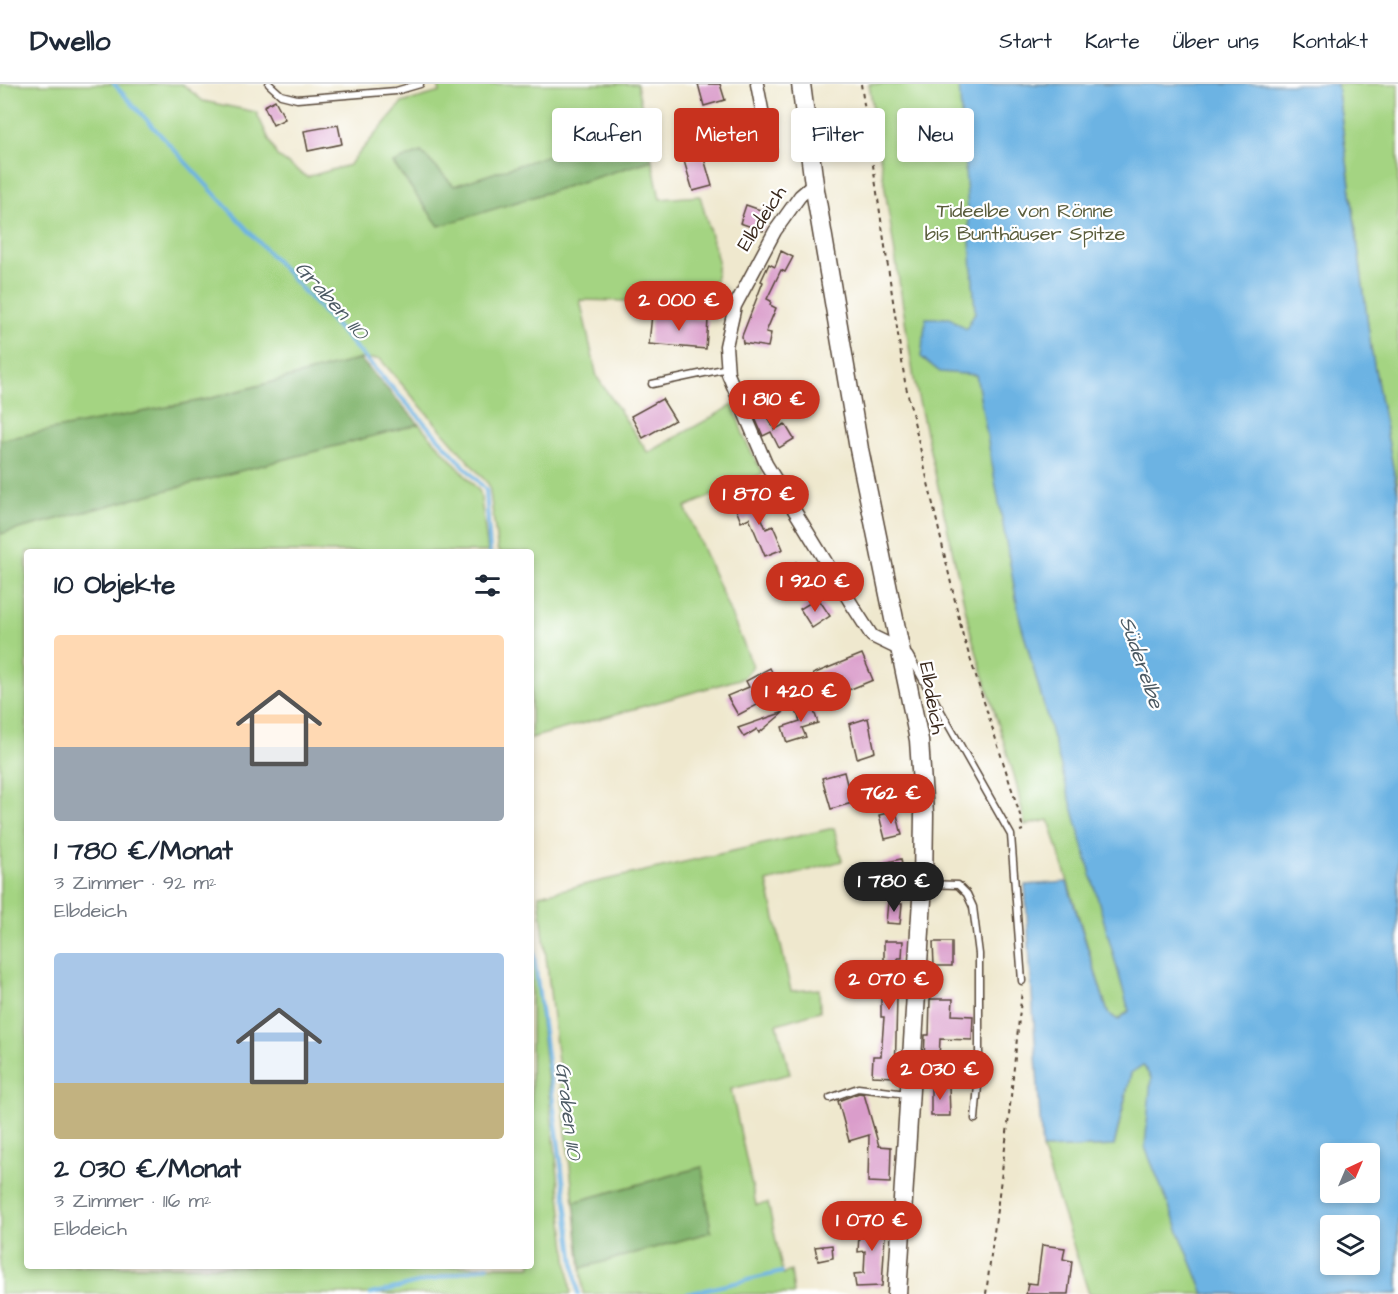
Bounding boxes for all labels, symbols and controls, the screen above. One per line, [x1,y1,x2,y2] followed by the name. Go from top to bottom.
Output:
[30,22,111,61] text: Dwello
[999,27,1052,56] text: Start
[1085,27,1140,56] text: Karte
[1173,27,1259,56] text: Über uns
[1292,27,1368,56] text: Kontakt
[552,108,662,162] chip: Kaufen
[674,108,779,162] chip: Mieten
[791,108,885,162] chip: Filter
[897,108,974,162] chip: Neu
[730,180,793,257] street label: Elbdeich
[925,197,1126,248] park label: Tideelbe von Rönne bis Bunthäuser Spitze
[288,254,376,348] water label: Graben 110
[624,281,734,332] pin: 2 000 €
[638,286,720,314] text: 2 000 €
[719,380,829,431] pin: 1 810 €
[743,385,805,413] text: 1 810 €
[704,475,814,526] pin: 1 870 €
[723,480,795,508] text: 1 870 €
[760,562,870,613] pin: 1 920 €
[54,567,175,603] text: 10 Objekte
[780,567,850,595] text: 1 920 €
[471,569,504,602] icon: filters
[1112,612,1171,714] water label: Süderelbe
[912,660,952,737] street label: Elbdeich
[746,672,856,723] pin: 1 420 €
[225,674,333,782] icon: home
[765,677,837,705] text: 1 420 €
[849,774,933,825] pin: 762 €
[861,779,921,807] text: 762 €
[54,833,233,869] text: 1 780 €/Monat
[839,862,949,913] pin: 1 780 €
[858,867,930,895] text: 1 780 €
[54,869,217,897] text: 3 Zimmer · 92 m²
[54,897,127,925] text: Elbdeich
[834,960,944,1011] pin: 2 070 €
[849,965,929,993] text: 2 070 €
[225,992,333,1100] icon: home
[885,1050,995,1101] pin: 2 030 €
[901,1055,979,1083] text: 2 030 €
[548,1061,589,1163] water label: Graben 110
[1320,1143,1380,1203] north arrow
[1320,1143,1380,1275] map controls
[54,1151,241,1187] text: 2 030 €/Monat
[54,1187,211,1215] text: 3 Zimmer · 116 m²
[817,1201,927,1252] pin: 1 070 €
[836,1206,908,1234] text: 1 070 €
[54,1215,127,1243] text: Elbdeich
[1320,1215,1380,1275] button: layers

